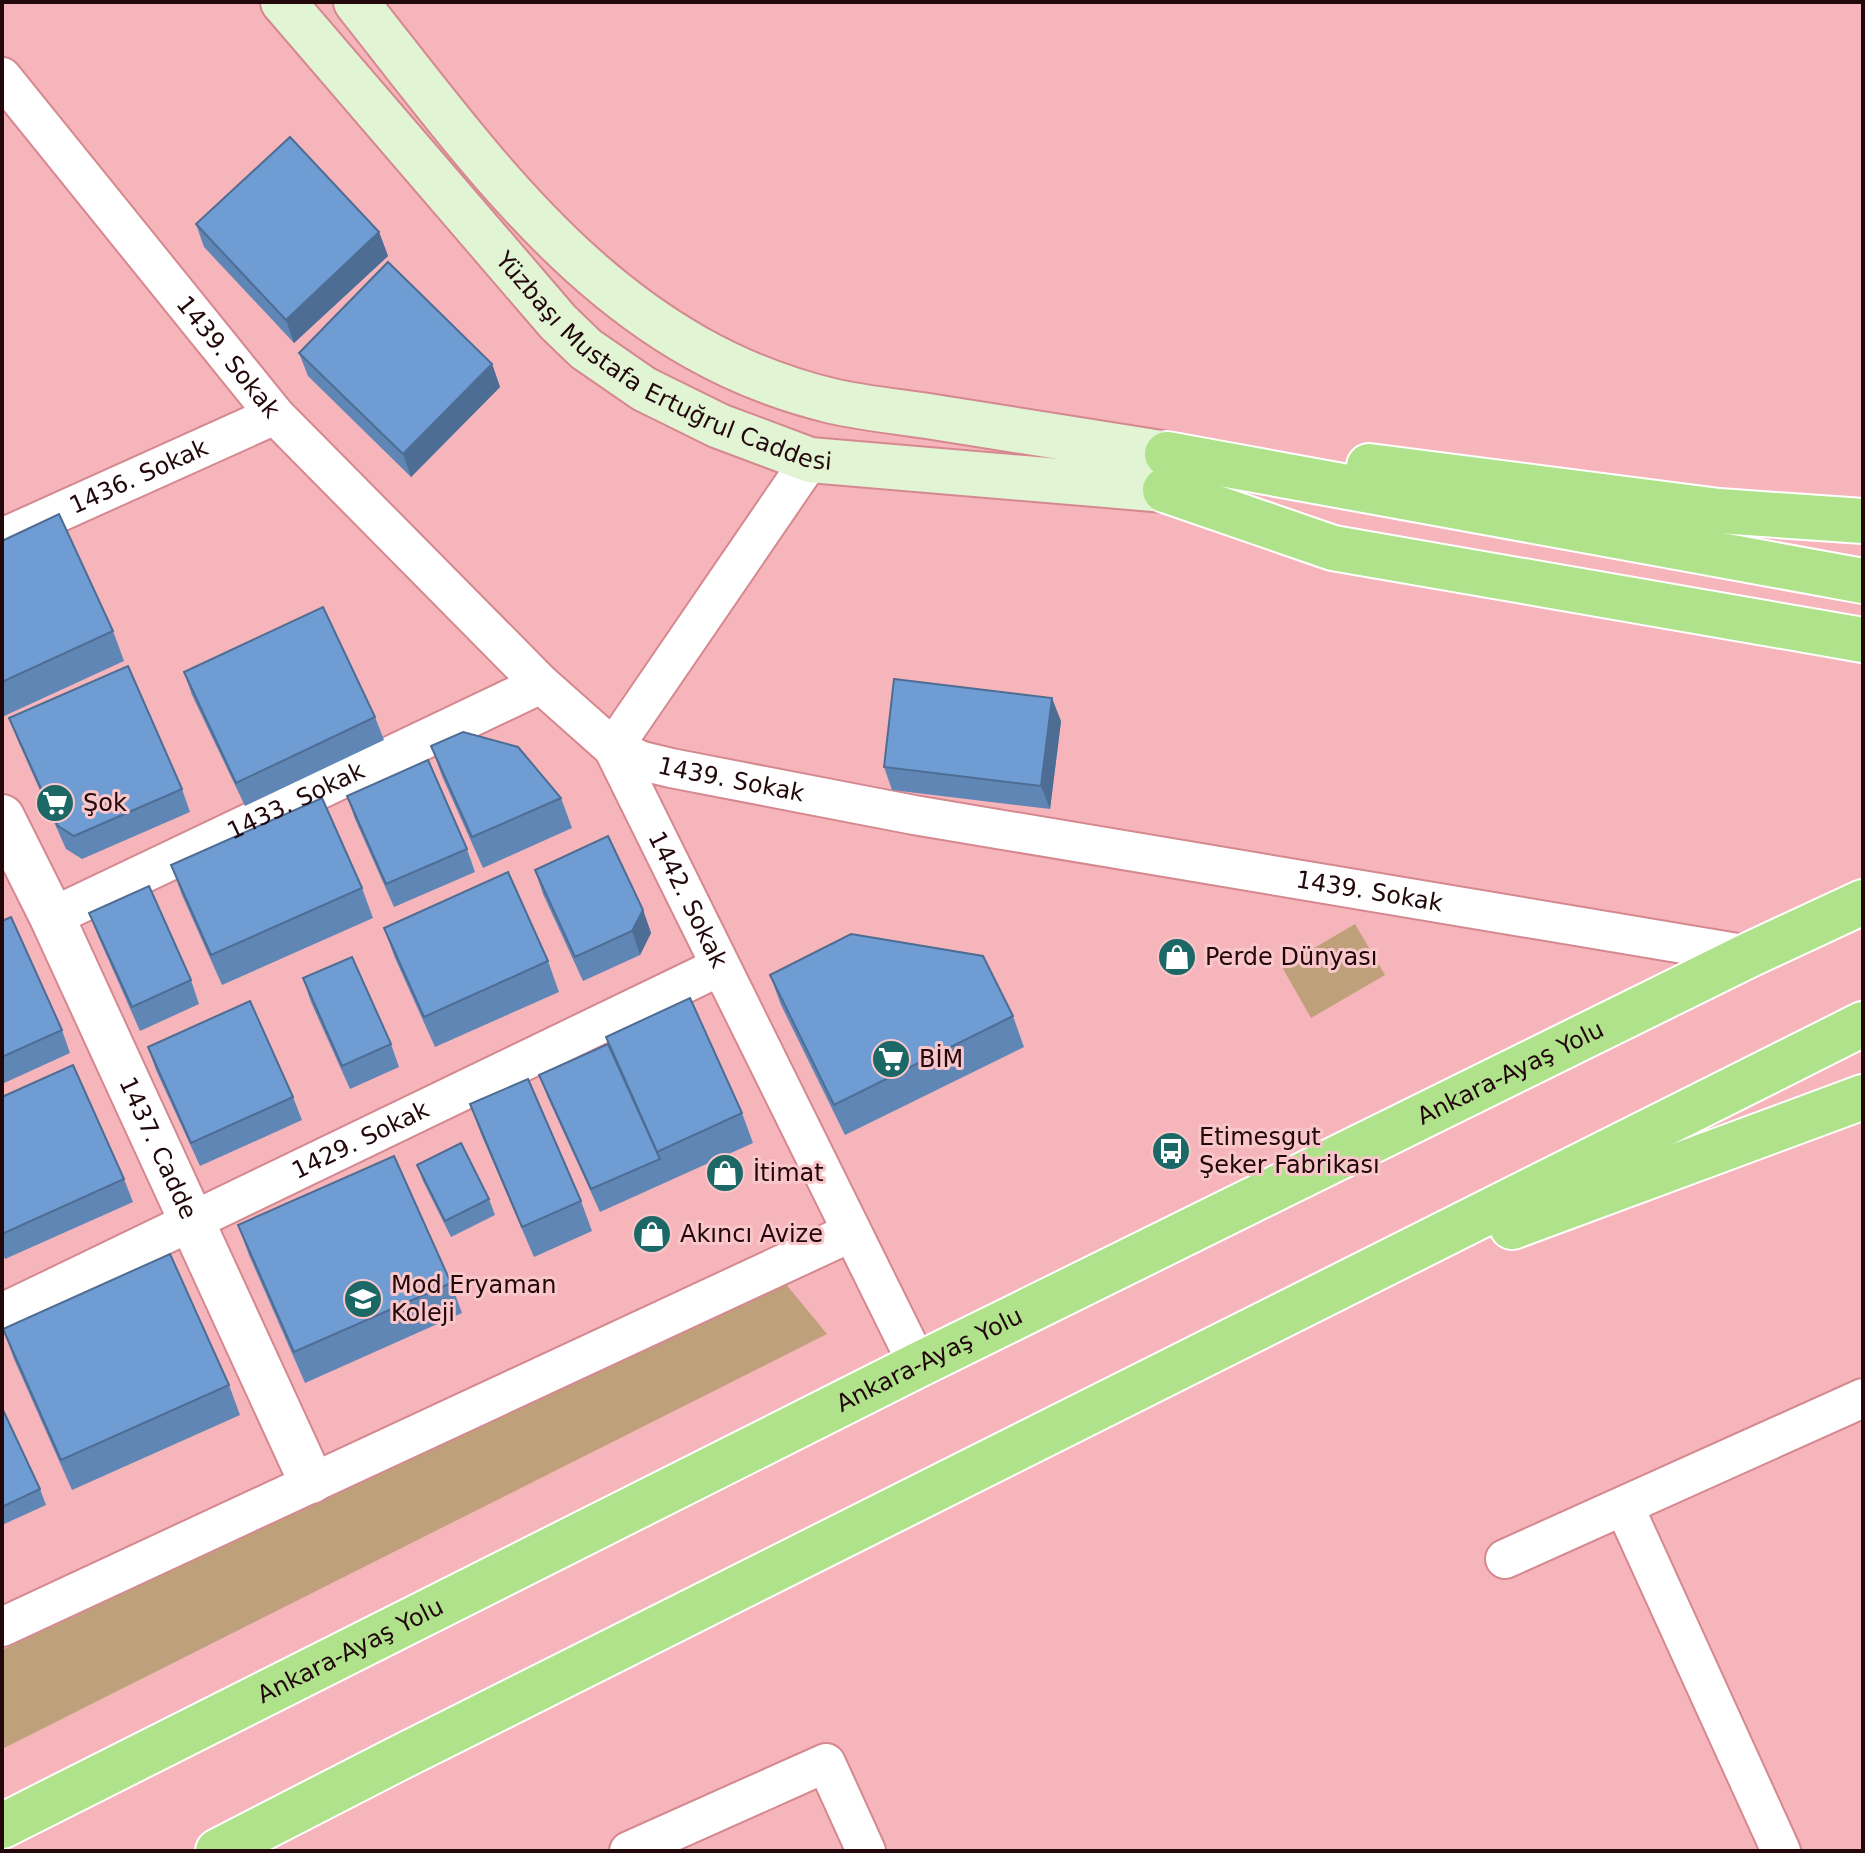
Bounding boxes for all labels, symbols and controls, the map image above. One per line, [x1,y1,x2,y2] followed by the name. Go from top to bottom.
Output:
[489,245,833,476] street label: Yüzbaşı Mustafa Ertuğrul Caddesi
[171,291,286,424] street label: 1439. Sokak
[65,433,212,520] street label: 1436. Sokak
[655,751,807,807] street label: 1439. Sokak
[223,756,369,845] street label: 1433. Sokak
[34,782,76,824] supermarket icon: Şok
[83,789,127,817] place label: Şok
[642,827,733,972] street label: 1442. Sokak
[1294,865,1445,917] street label: 1439. Sokak
[1156,936,1198,978] shop icon: Perde Dünyası
[1205,943,1377,971] place label: Perde Dünyası
[1412,1015,1608,1131] street label: Ankara-Ayaş Yolu
[870,1038,912,1080] supermarket icon: BİM
[919,1044,963,1073] place label: BİM
[113,1073,203,1223] street label: 1437. Cadde
[288,1095,433,1185] street label: 1429. Sokak
[1199,1123,1380,1179] place label: Etimesgut Şeker Fabrikası
[1150,1130,1192,1172] bus stop icon: Etimesgut Şeker Fabrikası
[704,1152,746,1194] shop icon: İtimat
[753,1158,824,1187] place label: İtimat
[631,1213,673,1255] shop icon: Akıncı Avize
[680,1220,823,1248] place label: Akıncı Avize
[391,1271,557,1327] place label: Mod Eryaman Koleji
[342,1278,384,1320] school or university icon: Mod Eryaman Koleji
[832,1302,1027,1418] street label: Ankara-Ayaş Yolu
[253,1592,448,1709] street label: Ankara-Ayaş Yolu

